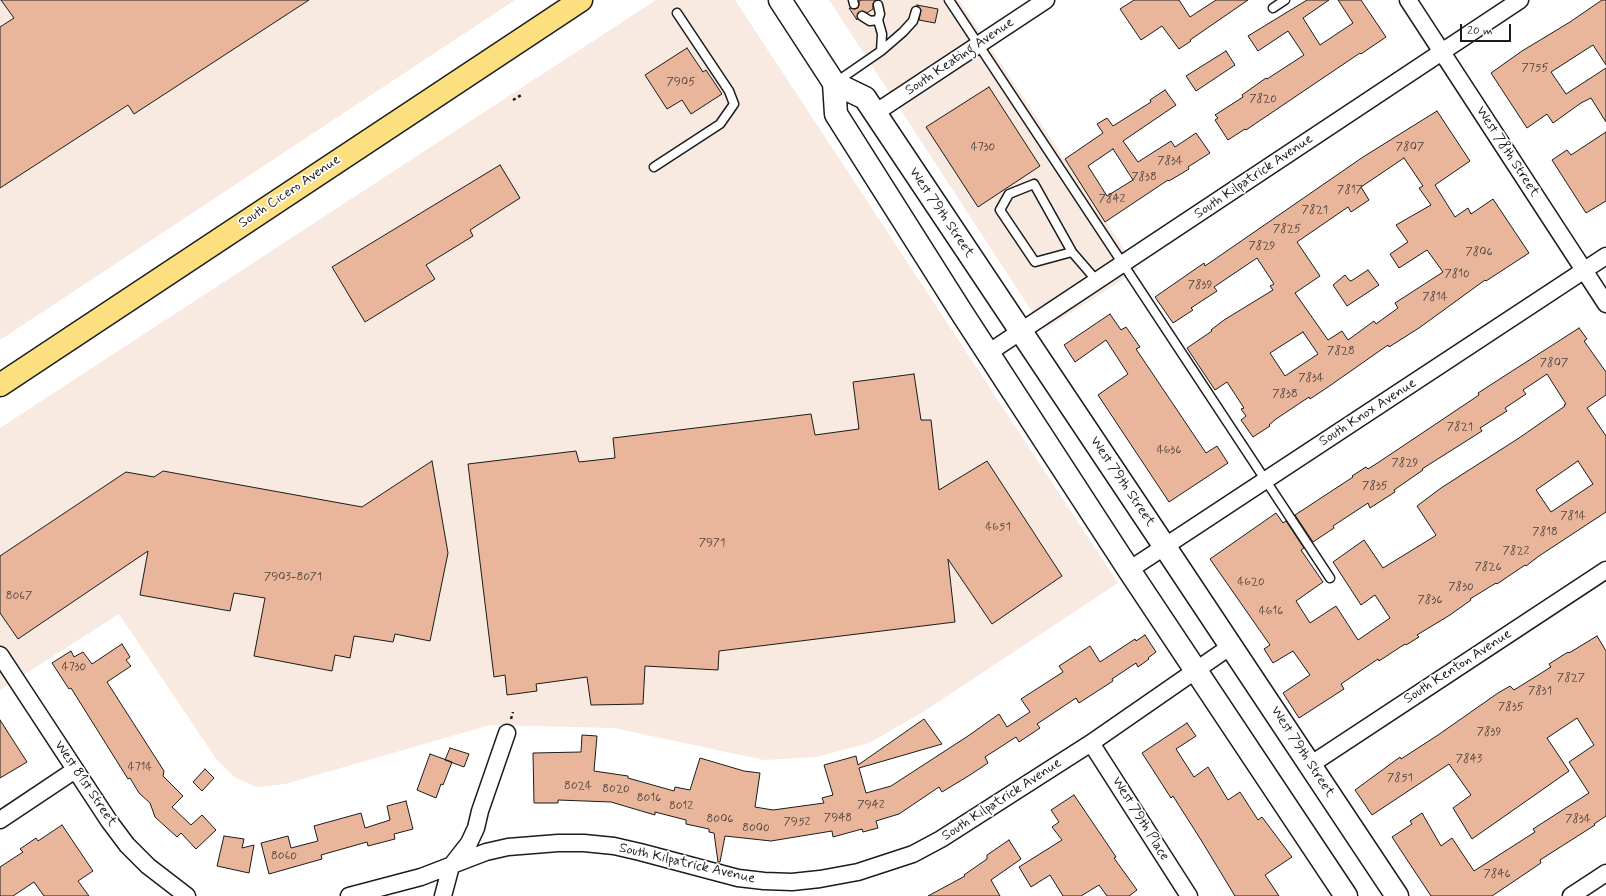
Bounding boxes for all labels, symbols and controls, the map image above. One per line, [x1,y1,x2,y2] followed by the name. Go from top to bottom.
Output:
[902,14,1018,100] street label: South Keating Avenue
[1462,16,1513,42] scale bar
[1467,23,1493,39] text: 20 m
[1521,61,1549,75] house number: 7755
[667,75,695,89] house number: 7905
[1249,92,1277,106] house number: 7820
[1472,104,1542,200] street label: West 78th Street
[1192,131,1316,223] street label: South Kilpatrick Avenue
[971,140,995,154] house number: 4730
[1396,140,1424,154] house number: 7807
[236,152,344,232] street label: South Cicero Avenue
[1157,154,1183,168] house number: 7834
[905,165,977,261] street label: West 79th Street
[1131,170,1157,184] house number: 7838
[1337,183,1363,197] house number: 7817
[1099,192,1125,206] house number: 7842
[1302,203,1328,217] house number: 7821
[1273,222,1301,236] house number: 7825
[1249,239,1275,253] house number: 7829
[1465,245,1493,259] house number: 7806
[1444,267,1470,281] house number: 7810
[1188,278,1212,292] house number: 7839
[1422,290,1448,304] house number: 7814
[1327,344,1355,358] house number: 7828
[1540,356,1568,370] house number: 7807
[1298,371,1324,385] house number: 7834
[1316,375,1420,451] street label: South Knox Avenue
[1272,387,1298,401] house number: 7838
[1447,420,1473,434] house number: 7821
[1086,434,1158,530] street label: West 79th Street
[1157,443,1181,457] house number: 4636
[1392,456,1418,470] house number: 7829
[1362,479,1388,493] house number: 7835
[1560,509,1586,523] house number: 7814
[985,520,1011,534] house number: 4651
[1532,525,1558,539] house number: 7818
[699,536,725,550] house number: 7971
[1503,544,1529,558] house number: 7822
[1474,560,1502,574] house number: 7826
[264,570,322,584] house number: 7903-8071
[1237,575,1265,589] house number: 4620
[1448,580,1474,594] house number: 7830
[6,589,32,603] house number: 8067
[1418,593,1442,607] house number: 7836
[1259,604,1283,618] house number: 4616
[1401,626,1515,708] street label: South Kenton Avenue
[62,660,86,674] house number: 4730
[1557,671,1585,685] house number: 7827
[1528,684,1552,698] house number: 7831
[1498,700,1524,714] house number: 7835
[1266,703,1338,801] street label: West 79th Street
[1477,725,1501,739] house number: 7839
[50,738,120,830] street label: West 81st Street
[1456,752,1482,766] house number: 7843
[939,755,1065,845] street label: South Kilpatrick Avenue
[128,760,152,774] house number: 4714
[1387,771,1413,785] house number: 7851
[1108,774,1172,864] street label: West 79th Place
[564,779,592,793] house number: 8024
[602,782,630,796] house number: 8020
[637,791,661,805] house number: 8016
[857,798,885,812] house number: 7942
[669,799,693,813] house number: 8012
[824,811,852,825] house number: 7948
[707,812,733,826] house number: 8006
[1565,812,1591,826] house number: 7834
[784,815,810,829] house number: 7952
[742,821,770,835] house number: 8000
[617,840,757,888] street label: South Kilpatrick Avenue
[271,849,297,863] house number: 8060
[1483,867,1511,881] house number: 7846

